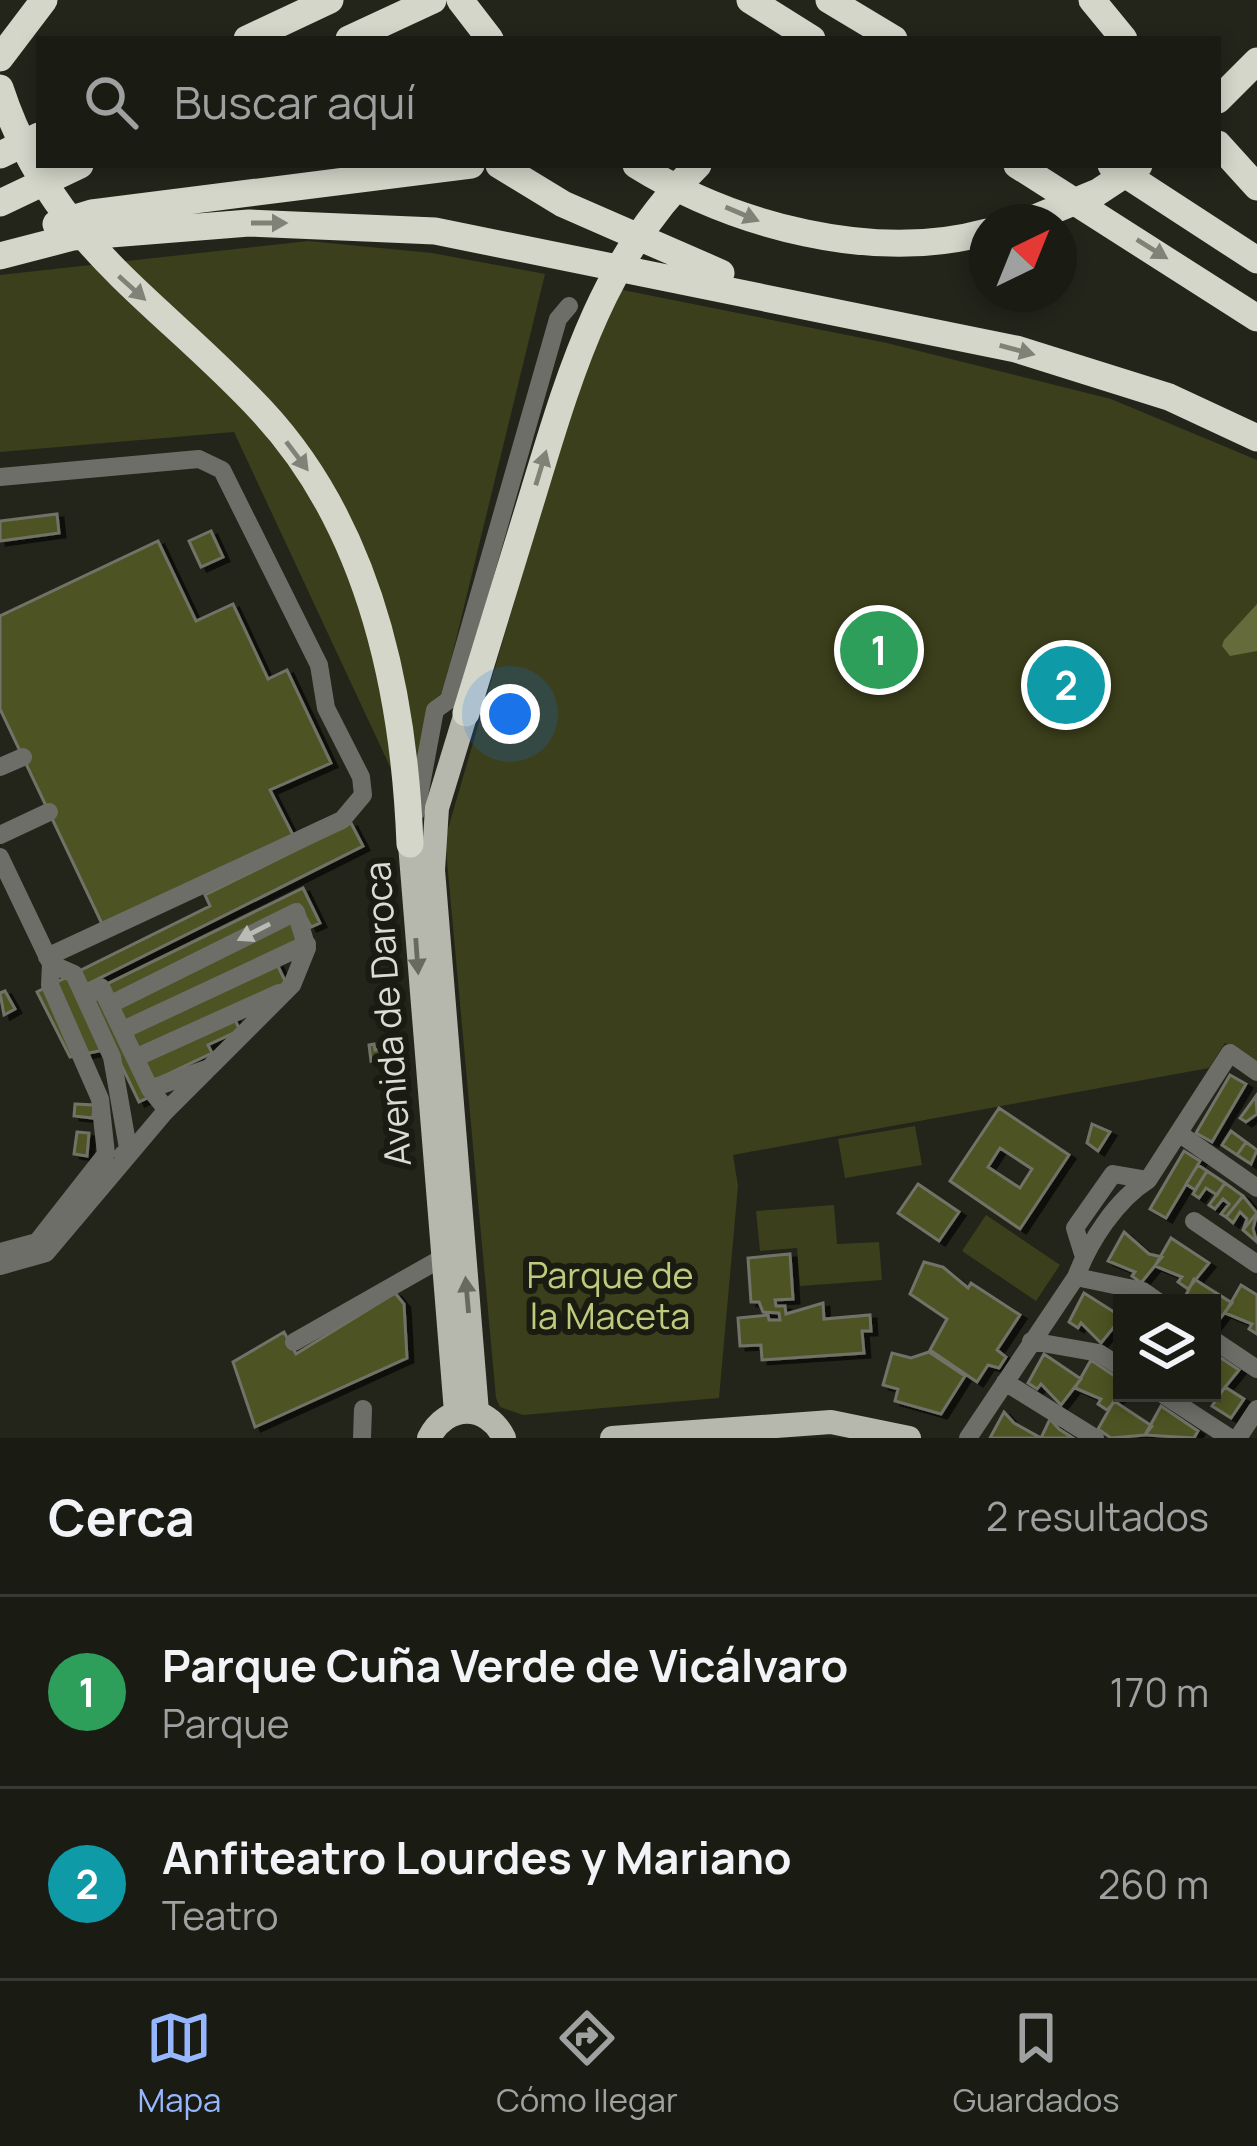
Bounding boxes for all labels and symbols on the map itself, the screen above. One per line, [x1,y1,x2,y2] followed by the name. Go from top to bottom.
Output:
[969,204,1077,312] north arrow
[724,205,760,224] one-way arrow
[251,213,289,233] one-way arrow
[1135,238,1169,259] one-way arrow
[117,274,146,301] one-way arrow
[998,342,1035,361] one-way arrow
[284,440,308,472] one-way arrow
[533,449,551,486] one-way arrow
[840,605,918,695] pin: 1
[1027,640,1105,730] pin: 2
[480,684,540,744] your location
[352,860,422,1168] street label: Avenida de Daroca
[237,922,272,942] one-way arrow
[408,938,427,975] one-way arrow
[526,1250,694,1340] park label: Parque de la Maceta
[458,1276,477,1314] one-way arrow

